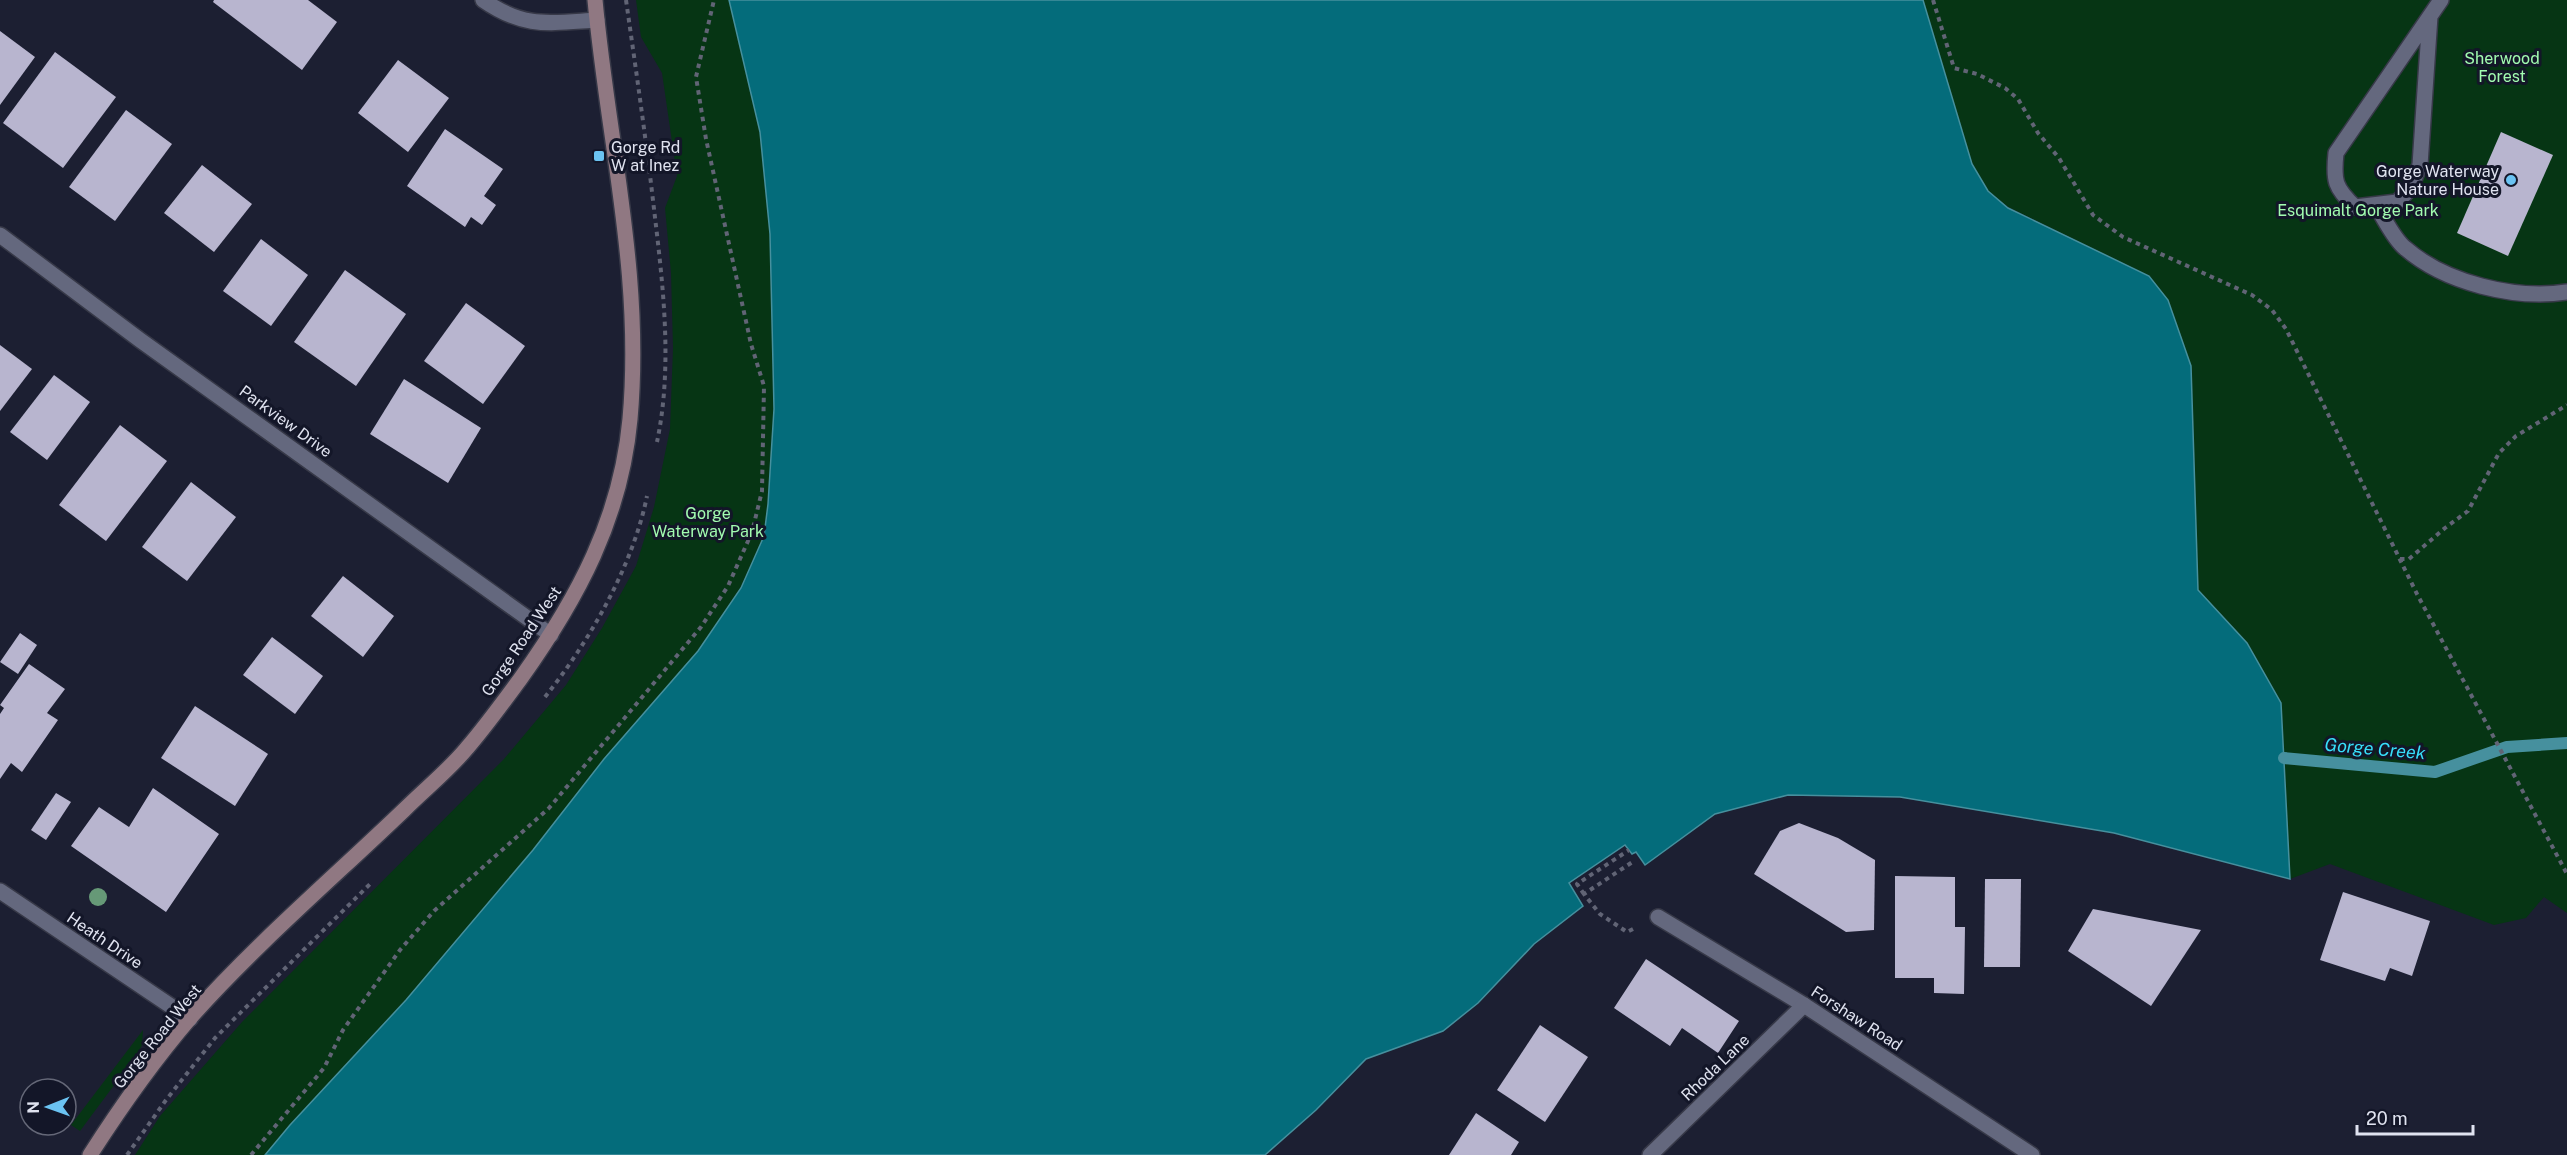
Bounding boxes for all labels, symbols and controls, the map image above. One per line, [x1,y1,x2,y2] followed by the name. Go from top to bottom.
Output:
[2464,49,2540,86] park label: Sherwood Forest
[611,138,680,175] place label: Gorge Rd W at Inez
[592,149,606,163] marker: Gorge Rd W at Inez
[2376,162,2499,199] place label: Gorge Waterway Nature House
[2504,173,2518,187] marker: Gorge Waterway Nature House
[2277,201,2439,220] park label: Esquimalt Gorge Park
[236,381,336,461] street label: Parkview Drive
[652,504,764,541] park label: Gorge Waterway Park
[478,583,565,700] street label: Gorge Road West
[2324,734,2427,763] water label: Gorge Creek
[63,908,146,973] street label: Heath Drive
[110,980,205,1092] street label: Gorge Road West
[1808,982,1906,1055] street label: Forshaw Road
[1677,1030,1753,1105] street label: Rhoda Lane
[18,1077,78,1137] north arrow
[2357,1098,2472,1136] scale bar
[24,1101,43,1114] text: N
[2366,1108,2408,1129] text: 20 m

